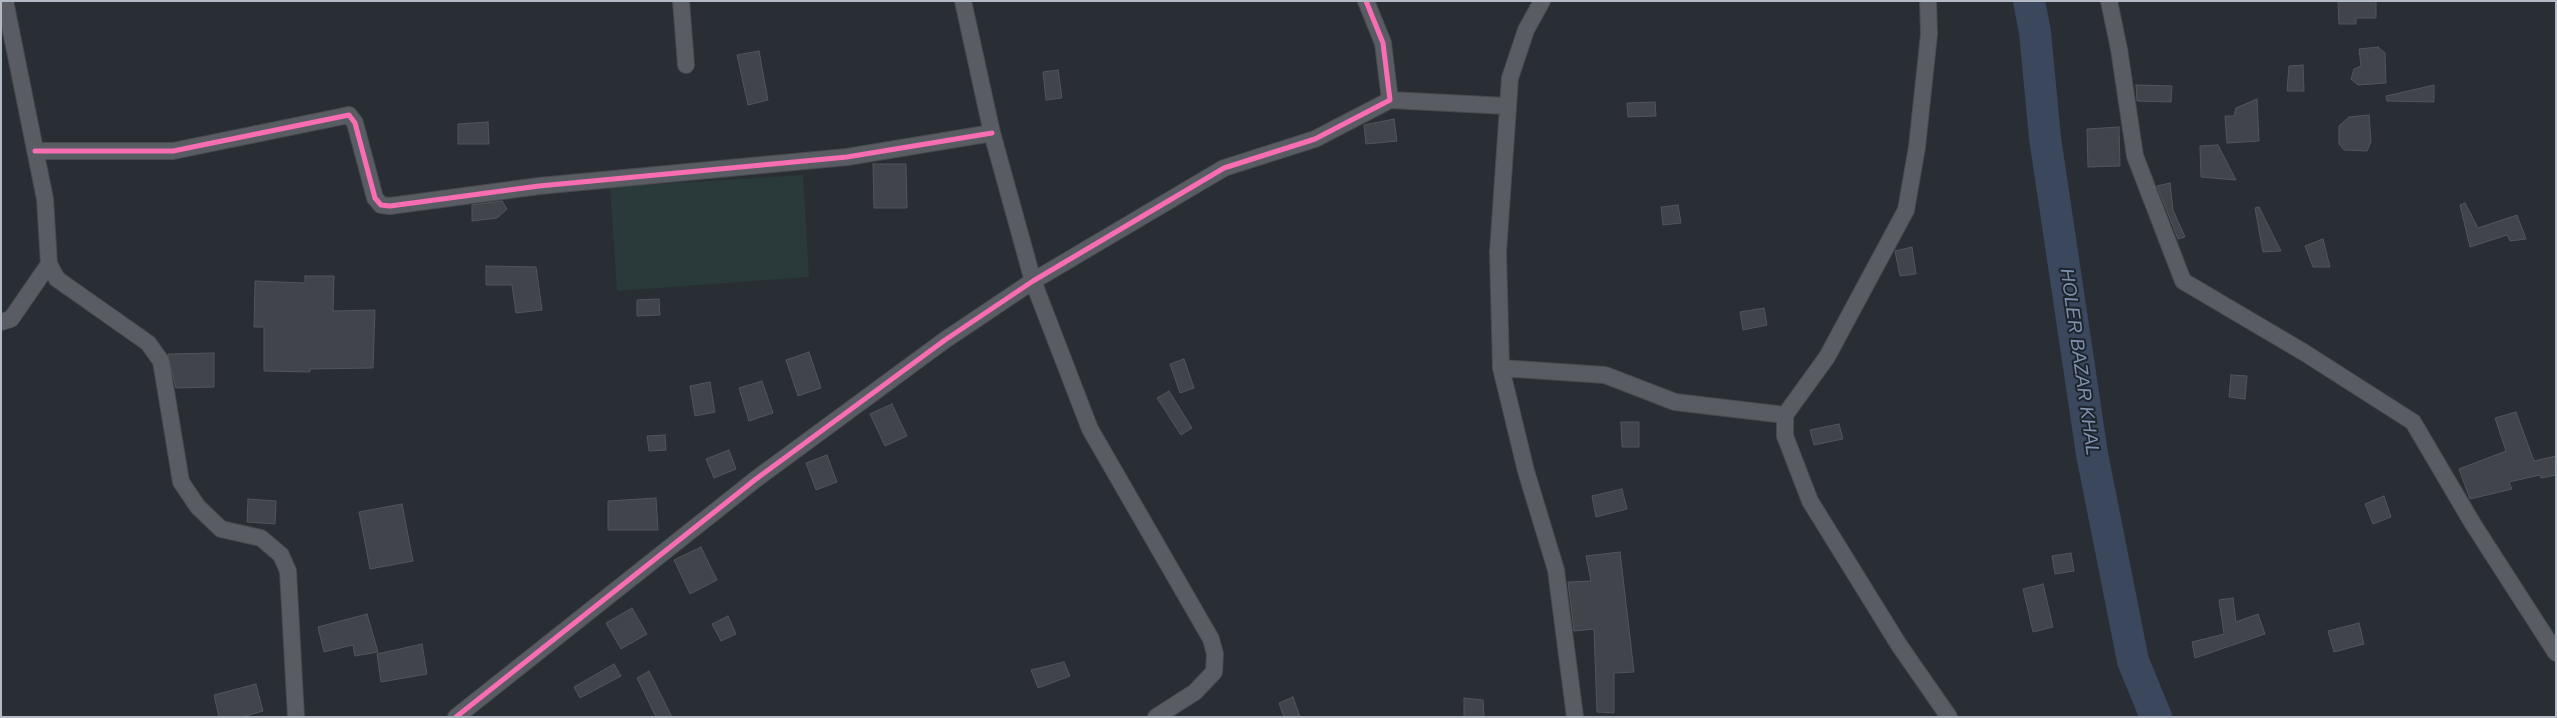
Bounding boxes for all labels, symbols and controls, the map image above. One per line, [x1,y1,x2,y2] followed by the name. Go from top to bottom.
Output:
[2055,267,2103,457] water label: HOLER BAZAR KHAL

